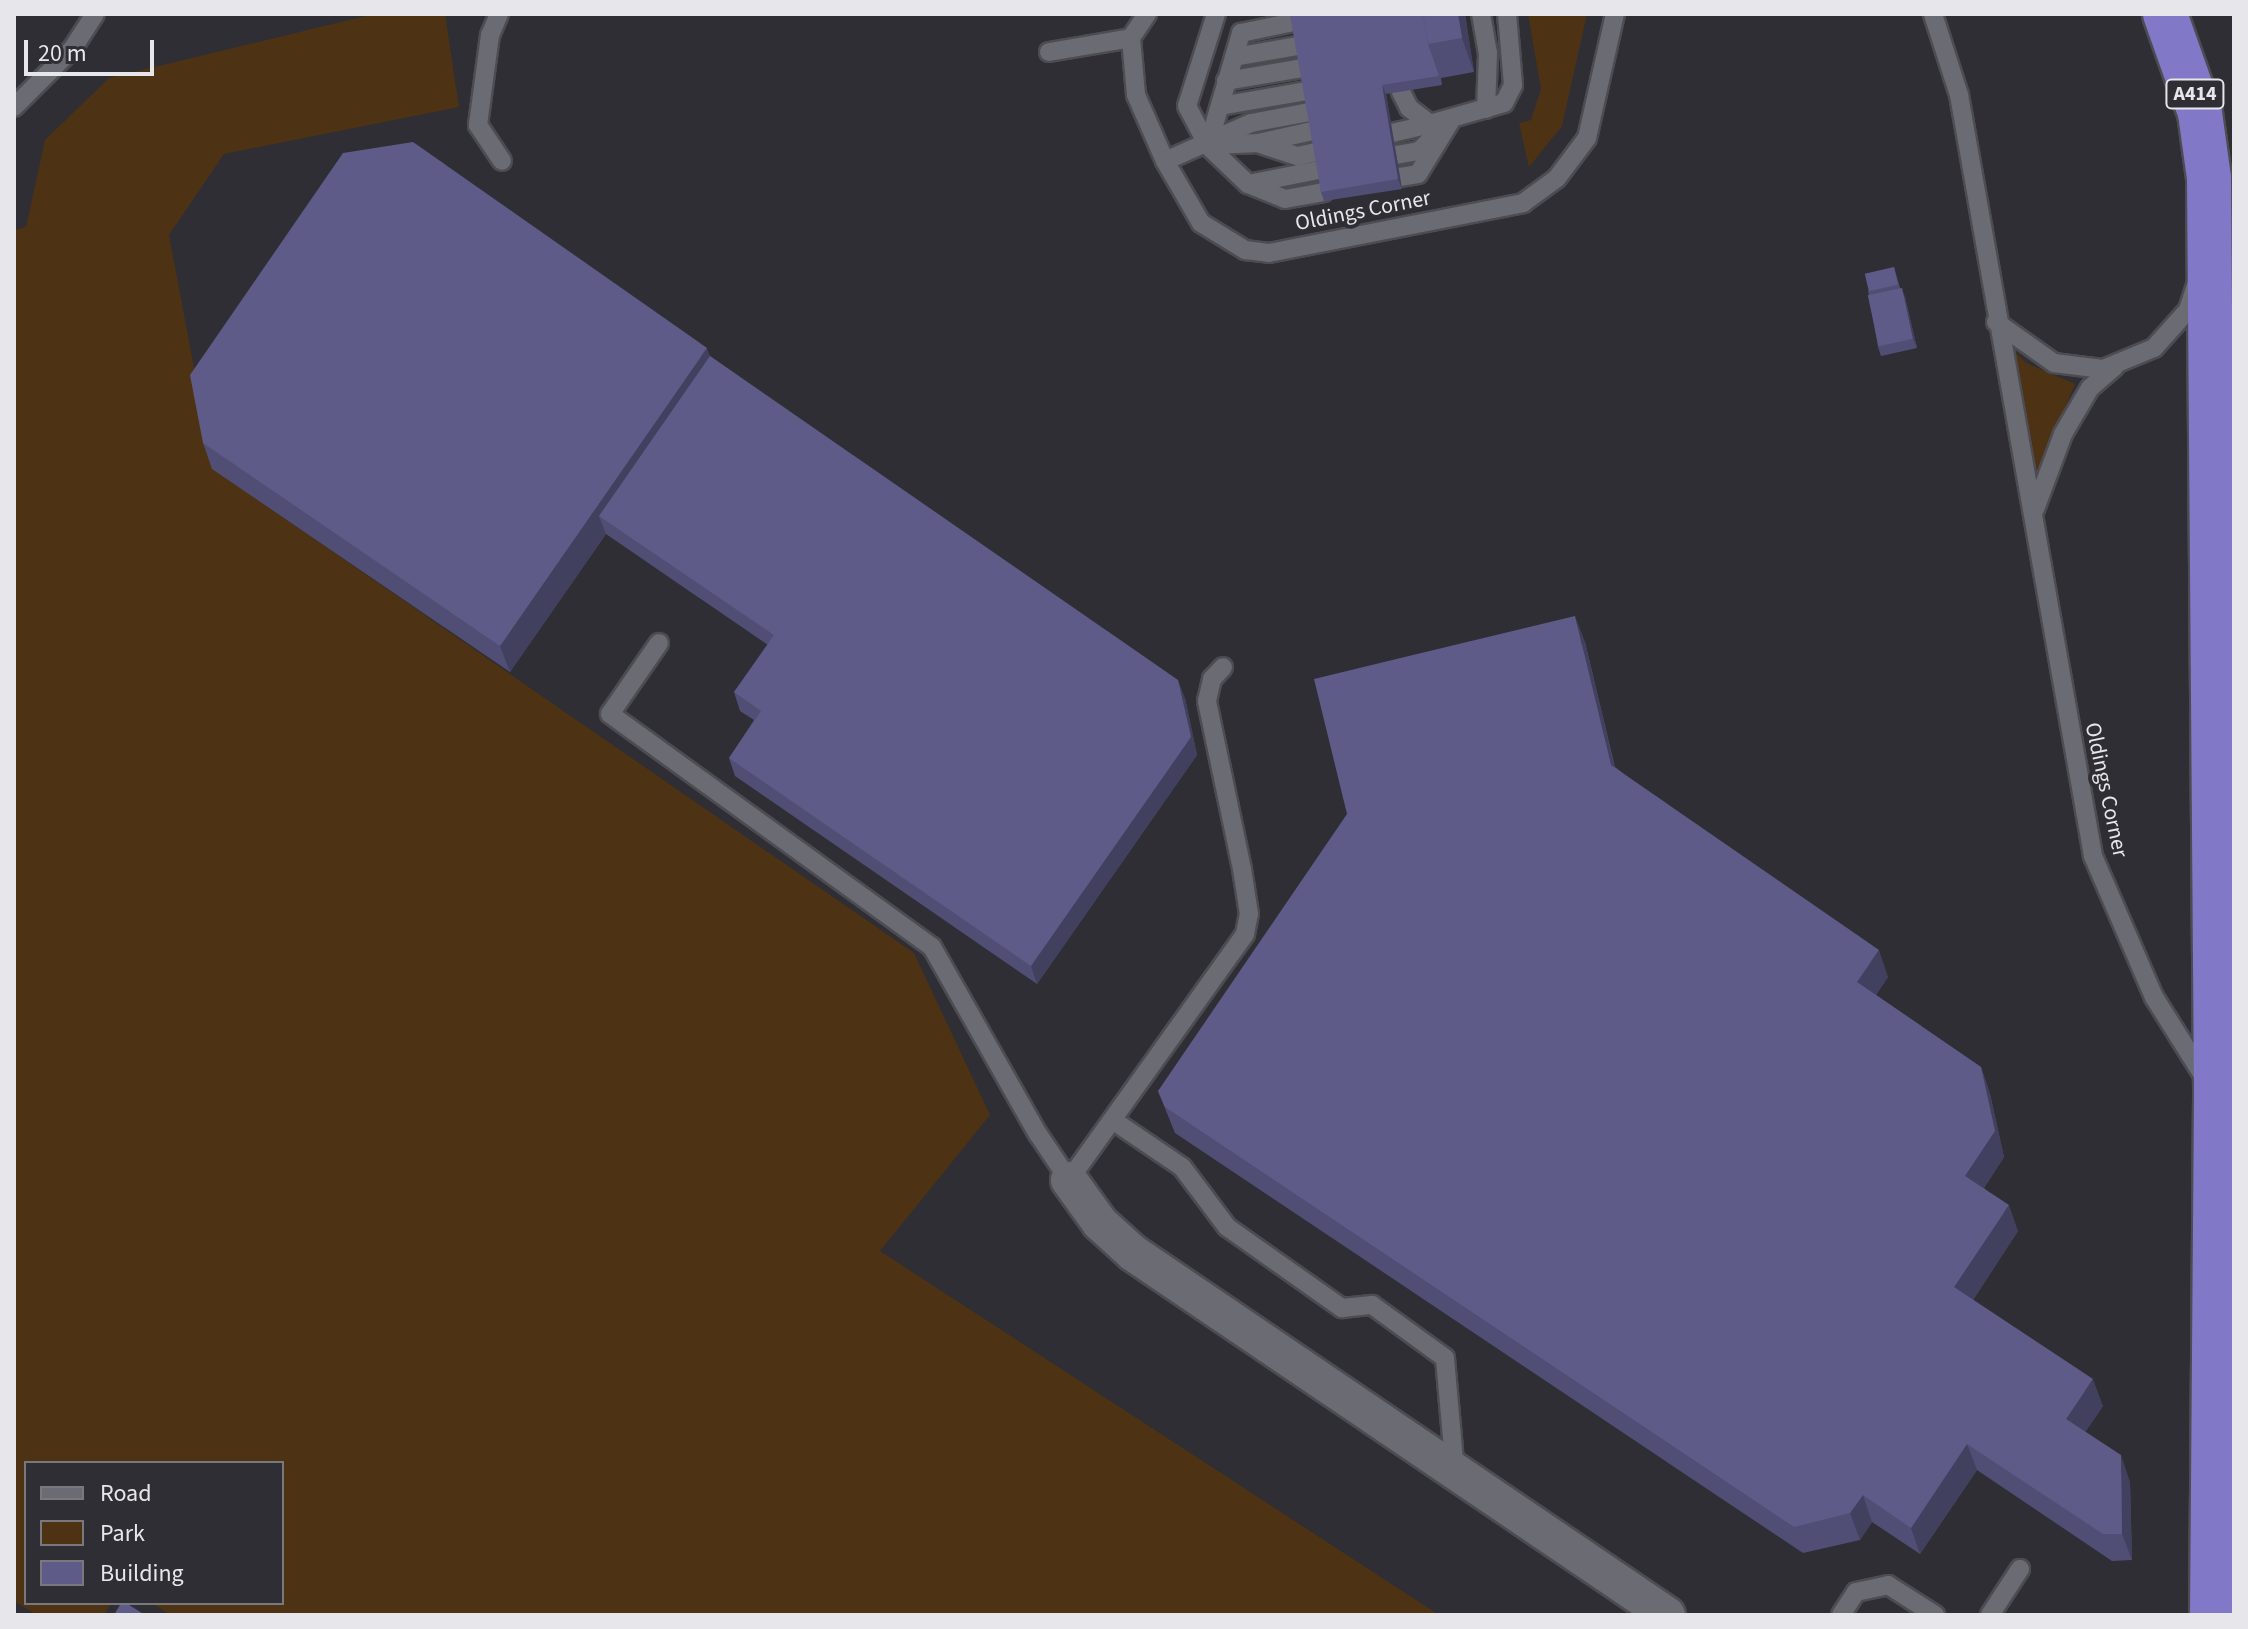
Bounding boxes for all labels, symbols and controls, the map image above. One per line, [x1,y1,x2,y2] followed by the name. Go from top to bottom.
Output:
[28,24,158,74] scale bar
[38,36,87,71] text: 20 m
[2165,78,2225,110] road number: A414
[1293,185,1433,237] street label: Oldings Corner
[2079,720,2133,860] street label: Oldings Corner
[24,1461,284,1605] legend
[100,1476,152,1511] text: Road
[100,1516,145,1551] text: Park
[100,1556,184,1591] text: Building

